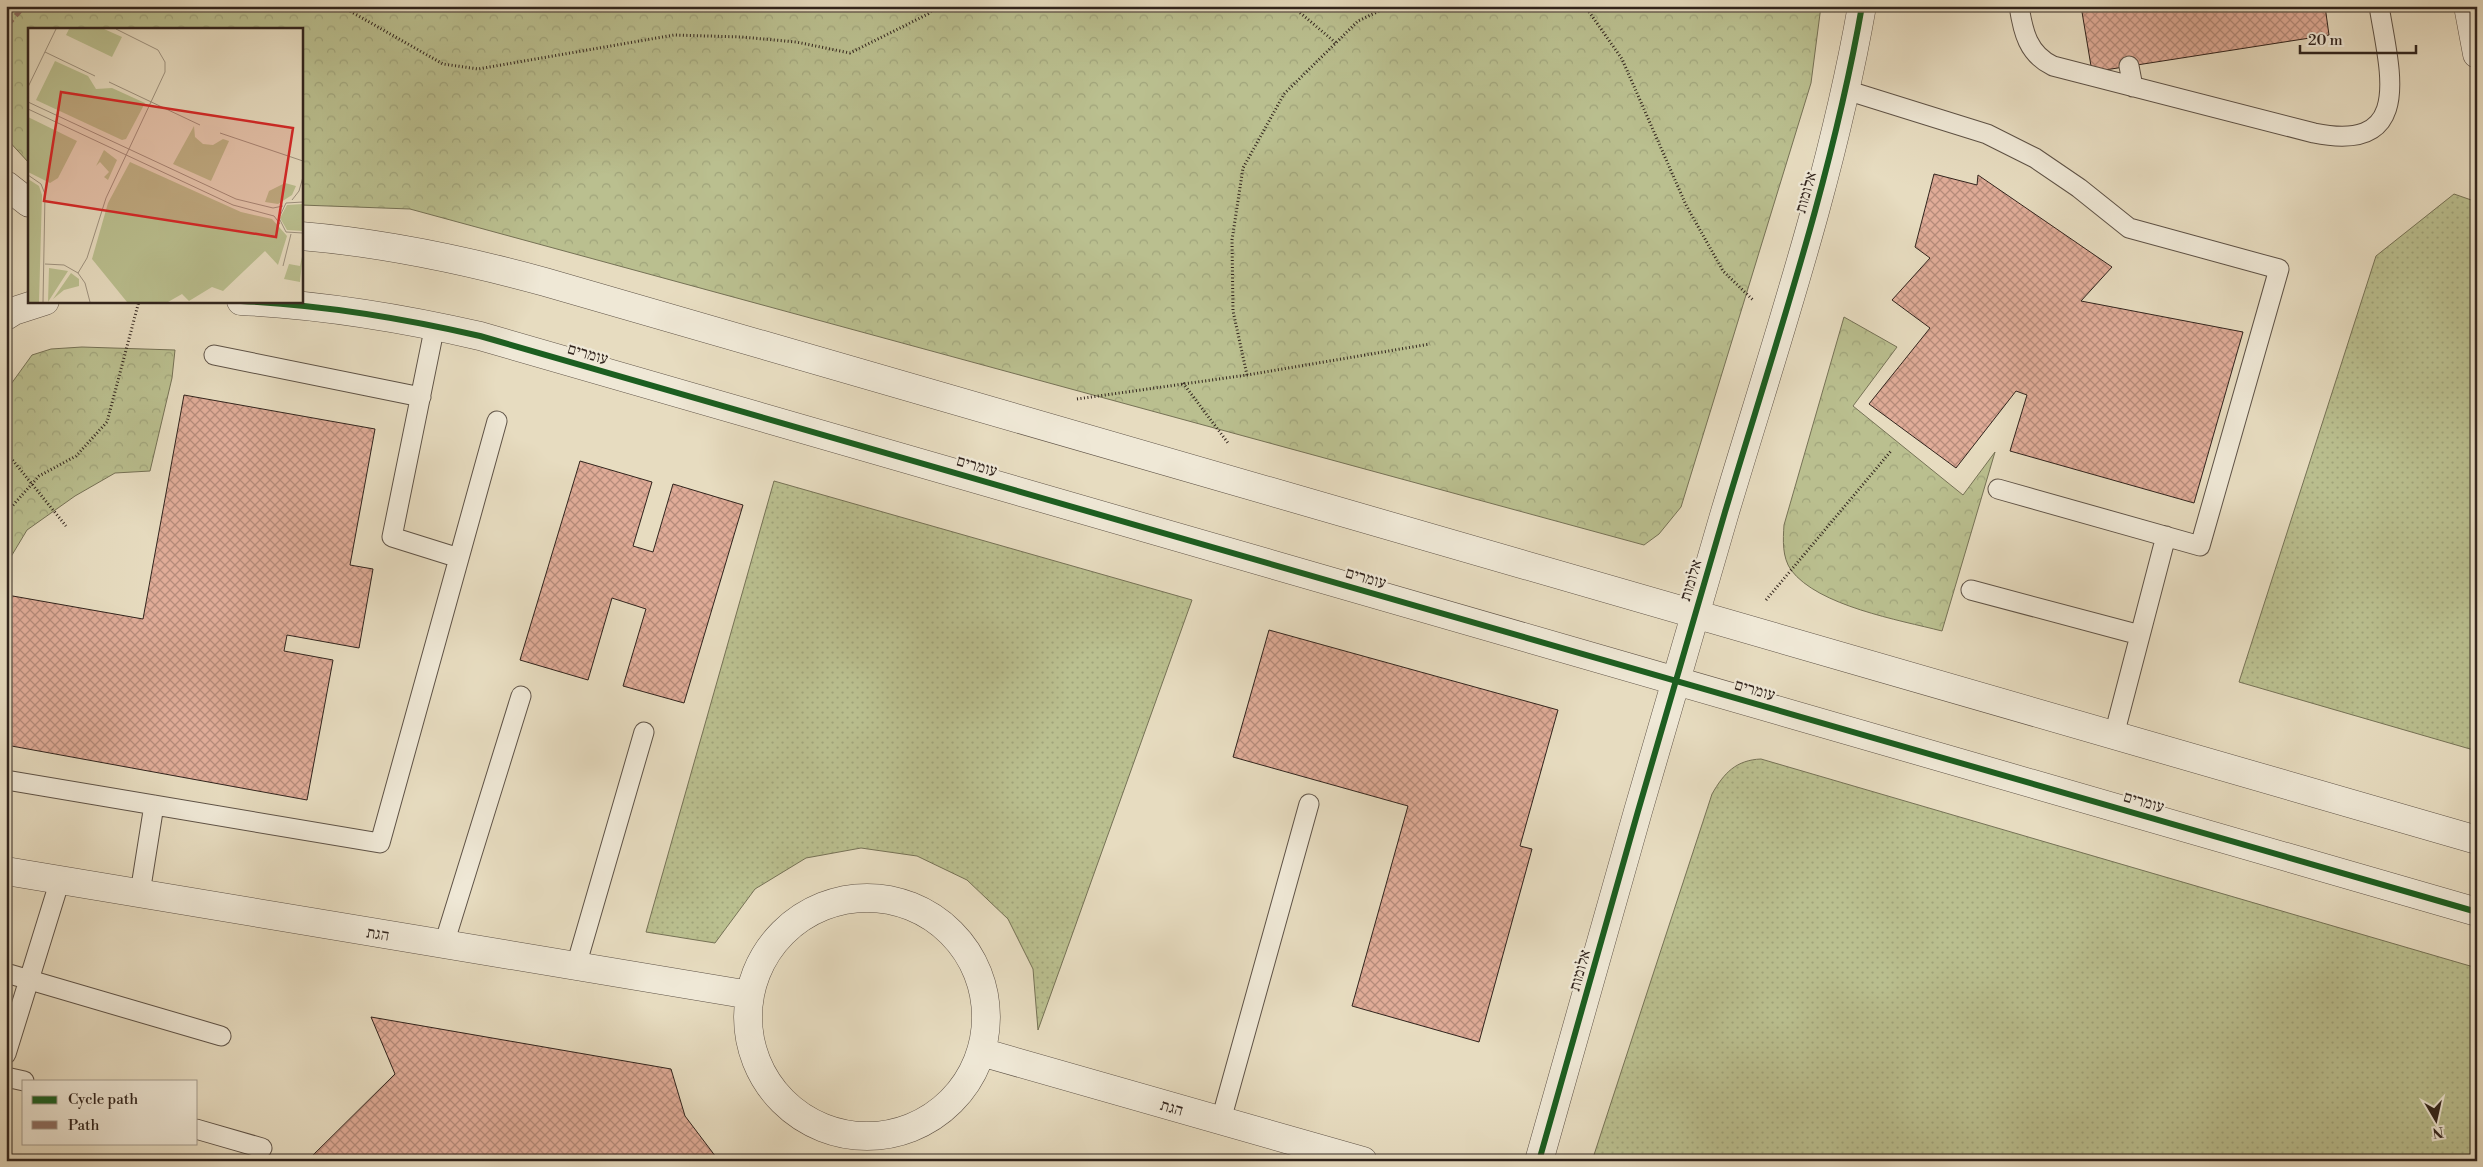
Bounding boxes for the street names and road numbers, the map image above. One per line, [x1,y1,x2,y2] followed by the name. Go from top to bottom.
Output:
[1790,169,1821,215] street label: אלומות
[565,339,611,369] street label: עומרים
[954,451,1000,481] street label: עומרים
[1675,557,1707,604] street label: אלומות
[1343,563,1389,593] street label: עומרים
[1732,675,1778,705] street label: עומרים
[2121,787,2167,817] street label: עומרים
[365,922,391,946] street label: הגת
[1564,947,1595,993] street label: אלומות
[1158,1095,1185,1121] street label: הגת

